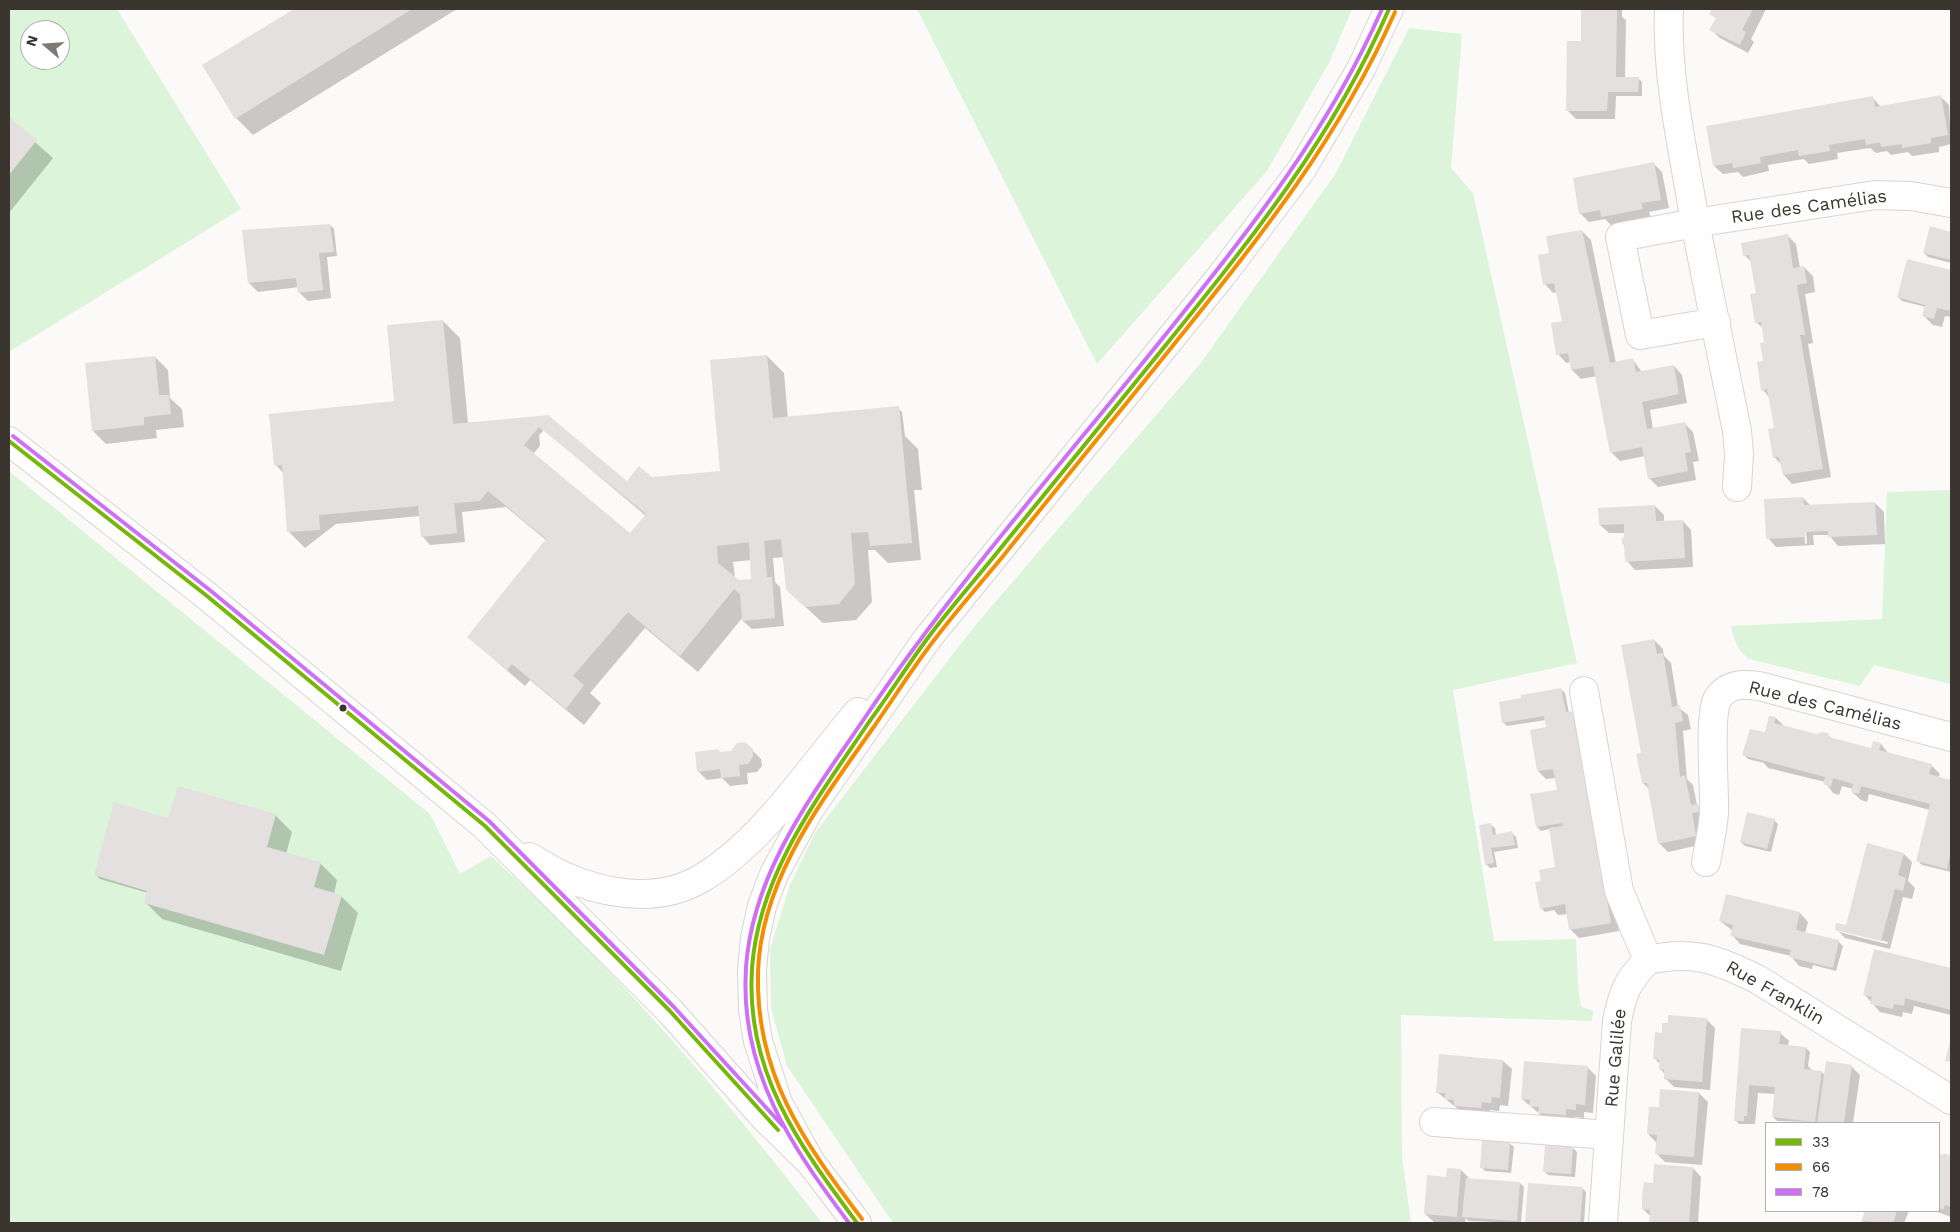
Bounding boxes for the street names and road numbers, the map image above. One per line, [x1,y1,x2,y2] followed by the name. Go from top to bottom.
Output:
[1730,185,1888,229] street label: Rue des Camélias
[1746,677,1904,735] street label: Rue des Camélias
[1722,956,1828,1030] street label: Rue Franklin
[1601,1008,1631,1108] street label: Rue Galilée

